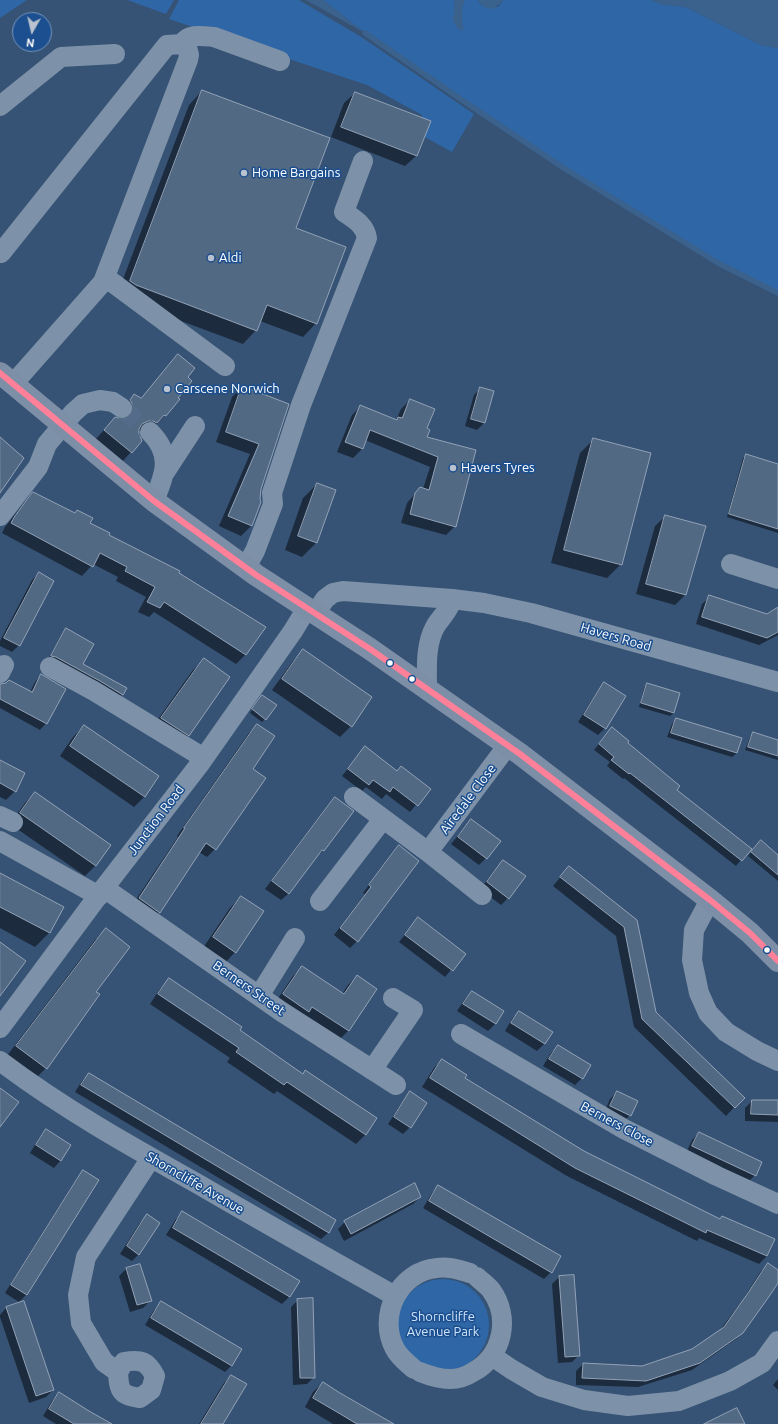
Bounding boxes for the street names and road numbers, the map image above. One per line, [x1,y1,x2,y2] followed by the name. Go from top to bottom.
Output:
[579,619,653,655] street label: Havers Road
[437,761,499,837] street label: Airedale Close
[125,782,187,858] street label: Junction Road
[210,957,288,1019] street label: Berners Street
[578,1098,656,1150] street label: Berners Close
[143,1149,247,1217] street label: Shorncliffe Avenue

